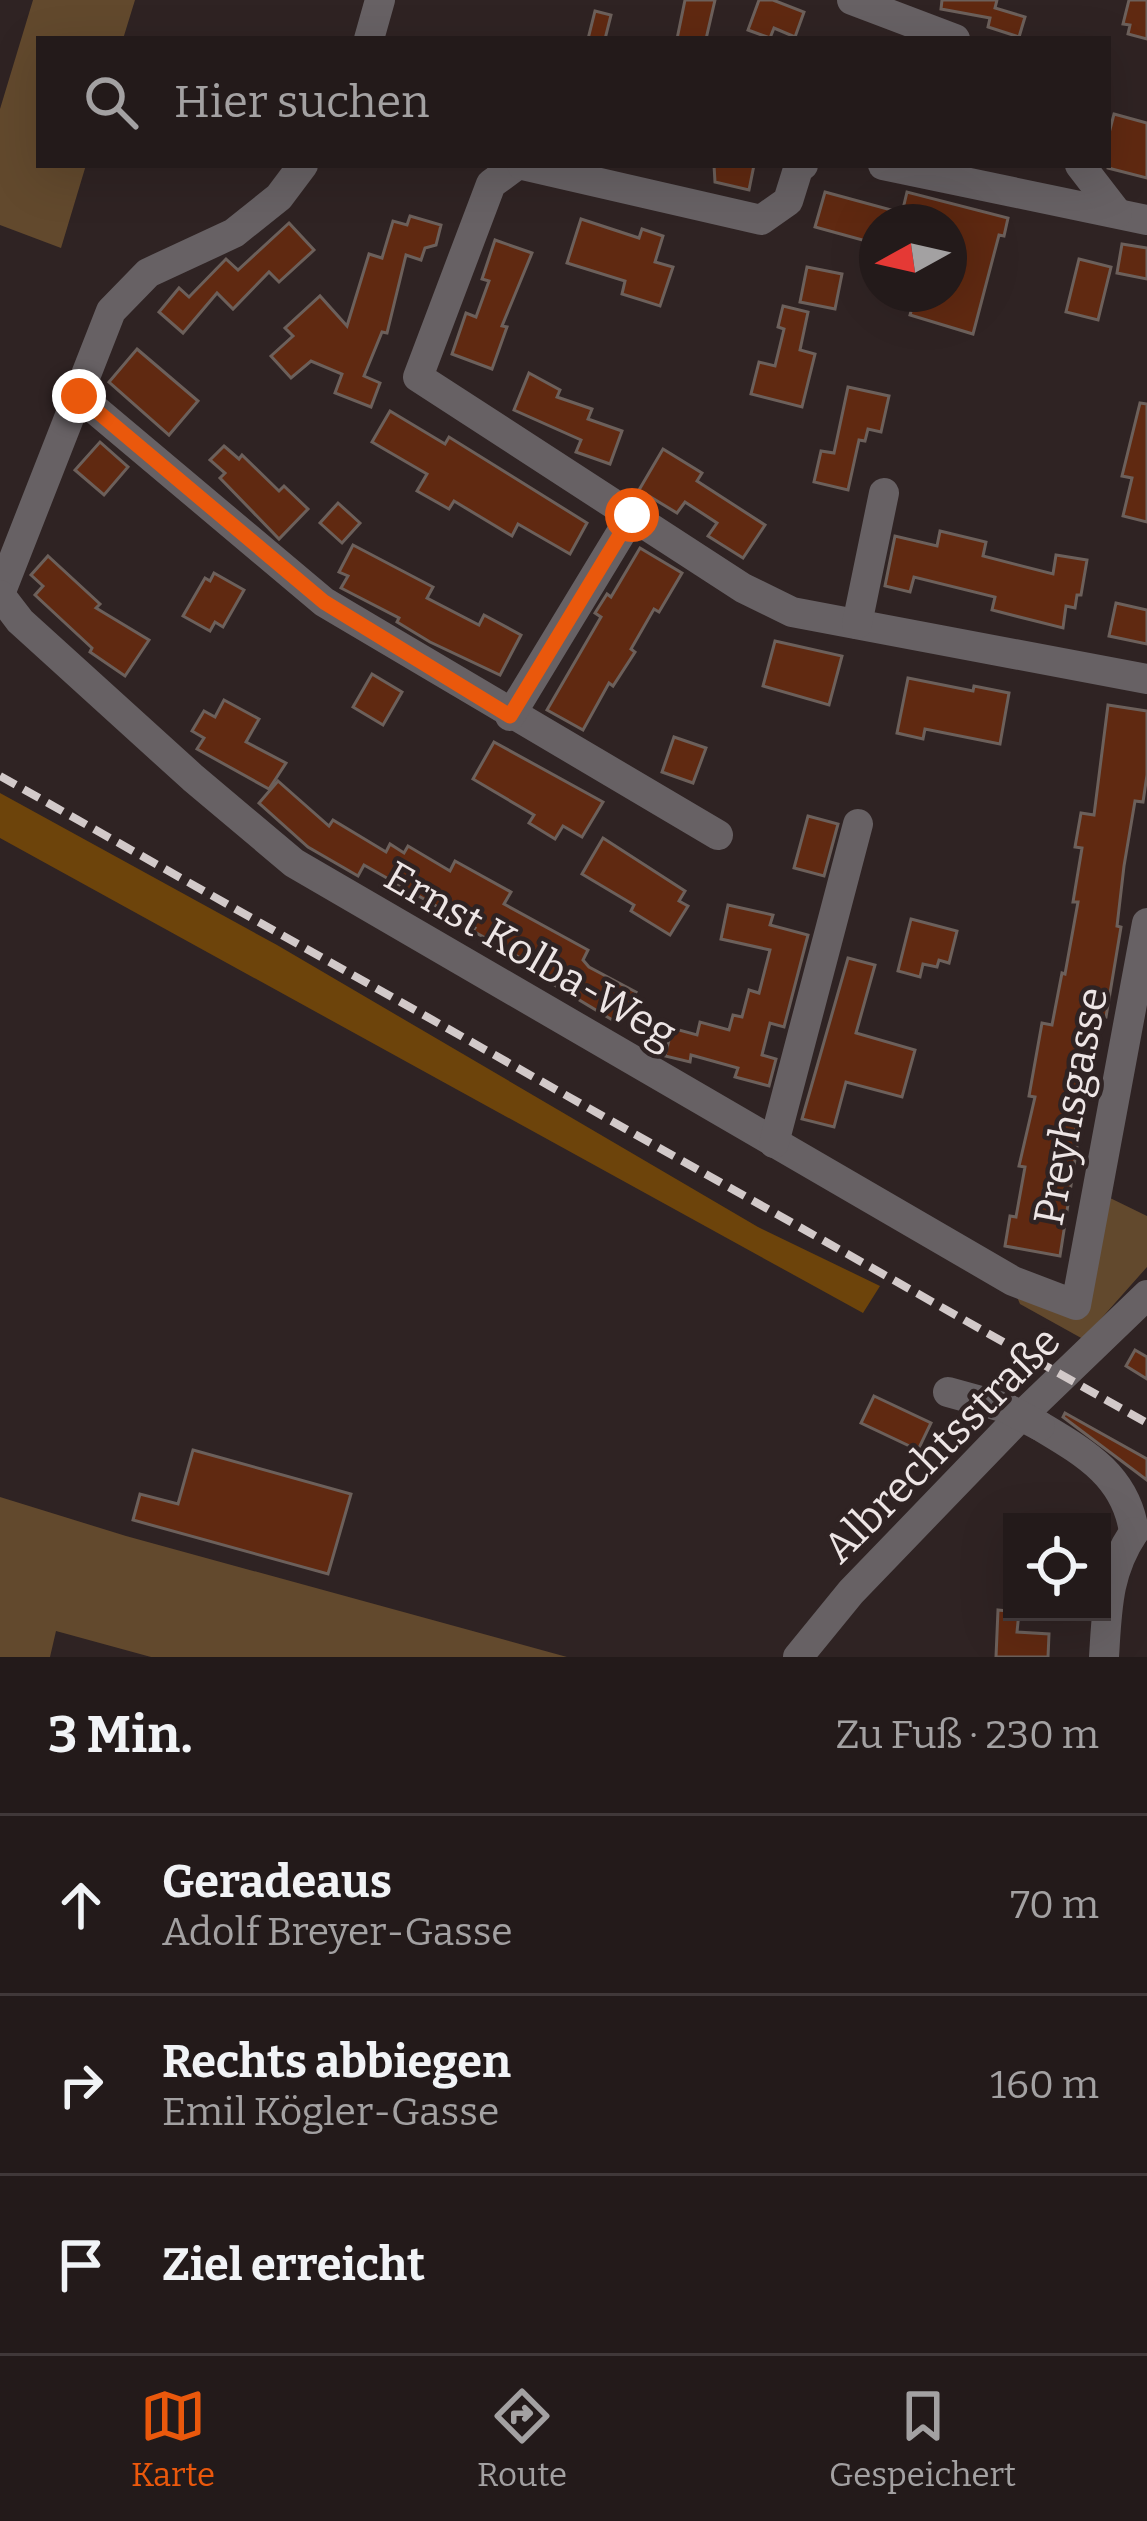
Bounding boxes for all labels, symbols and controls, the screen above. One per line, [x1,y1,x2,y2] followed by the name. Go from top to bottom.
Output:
[36,36,1111,168] search box
[78,69,144,135] icon: search
[174,75,430,129] text: Hier suchen
[859,204,967,312] north arrow
[52,369,106,423] route end
[605,488,659,542] route start
[376,851,685,1059] street label: Ernst Kolba-Weg
[1023,983,1119,1229] street label: Preyhsgasse
[813,1316,1070,1573] street label: Albrechtsstraße
[1003,1513,1111,1621] map controls
[1003,1513,1111,1621] button: locate
[48,1704,193,1766] text: 3 Min.
[835,1712,1099,1758] text: Zu Fuß · 230 m
[162,1855,392,1909] text: Geradeaus
[48,1872,114,1938] icon: ahead
[1010,1882,1099,1928] text: 70 m
[162,1909,513,1955] text: Adolf Breyer-Gasse
[162,2035,511,2089] text: Rechts abbiegen
[48,2052,114,2118] icon: right
[990,2062,1099,2108] text: 160 m
[162,2089,499,2135] text: Emil Kögler-Gasse
[48,2232,114,2298] icon: arrive
[162,2238,425,2292] text: Ziel erreicht
[131,2383,215,2495] tab: Karte
[477,2383,567,2495] tab: Route
[829,2383,1016,2495] tab: Gespeichert

